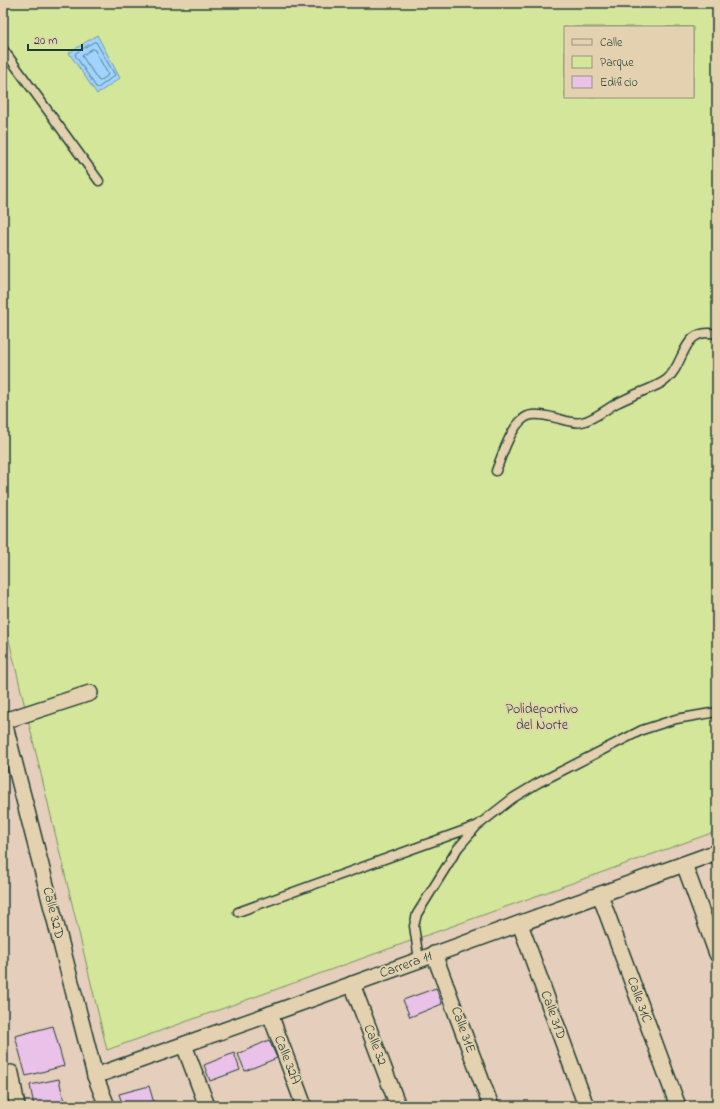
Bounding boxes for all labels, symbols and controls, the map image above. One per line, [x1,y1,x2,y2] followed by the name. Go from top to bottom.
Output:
[28,26,82,52] scale bar
[564,26,694,98] legend
[34,32,57,50] text: 20 m
[600,34,623,52] text: Calle
[600,54,634,72] text: Parque
[600,74,638,92] text: Edificio
[506,699,578,736] park label: Polideportivo del Norte
[36,885,70,941] street label: Calle 32D
[377,946,436,984] street label: Carrera 11
[621,974,657,1026] street label: Calle 31C
[535,988,571,1042] street label: Calle 31D
[445,1004,481,1056] street label: Calle 31E
[358,1021,392,1069] street label: Calle 32
[268,1032,306,1088] street label: Calle 32A

